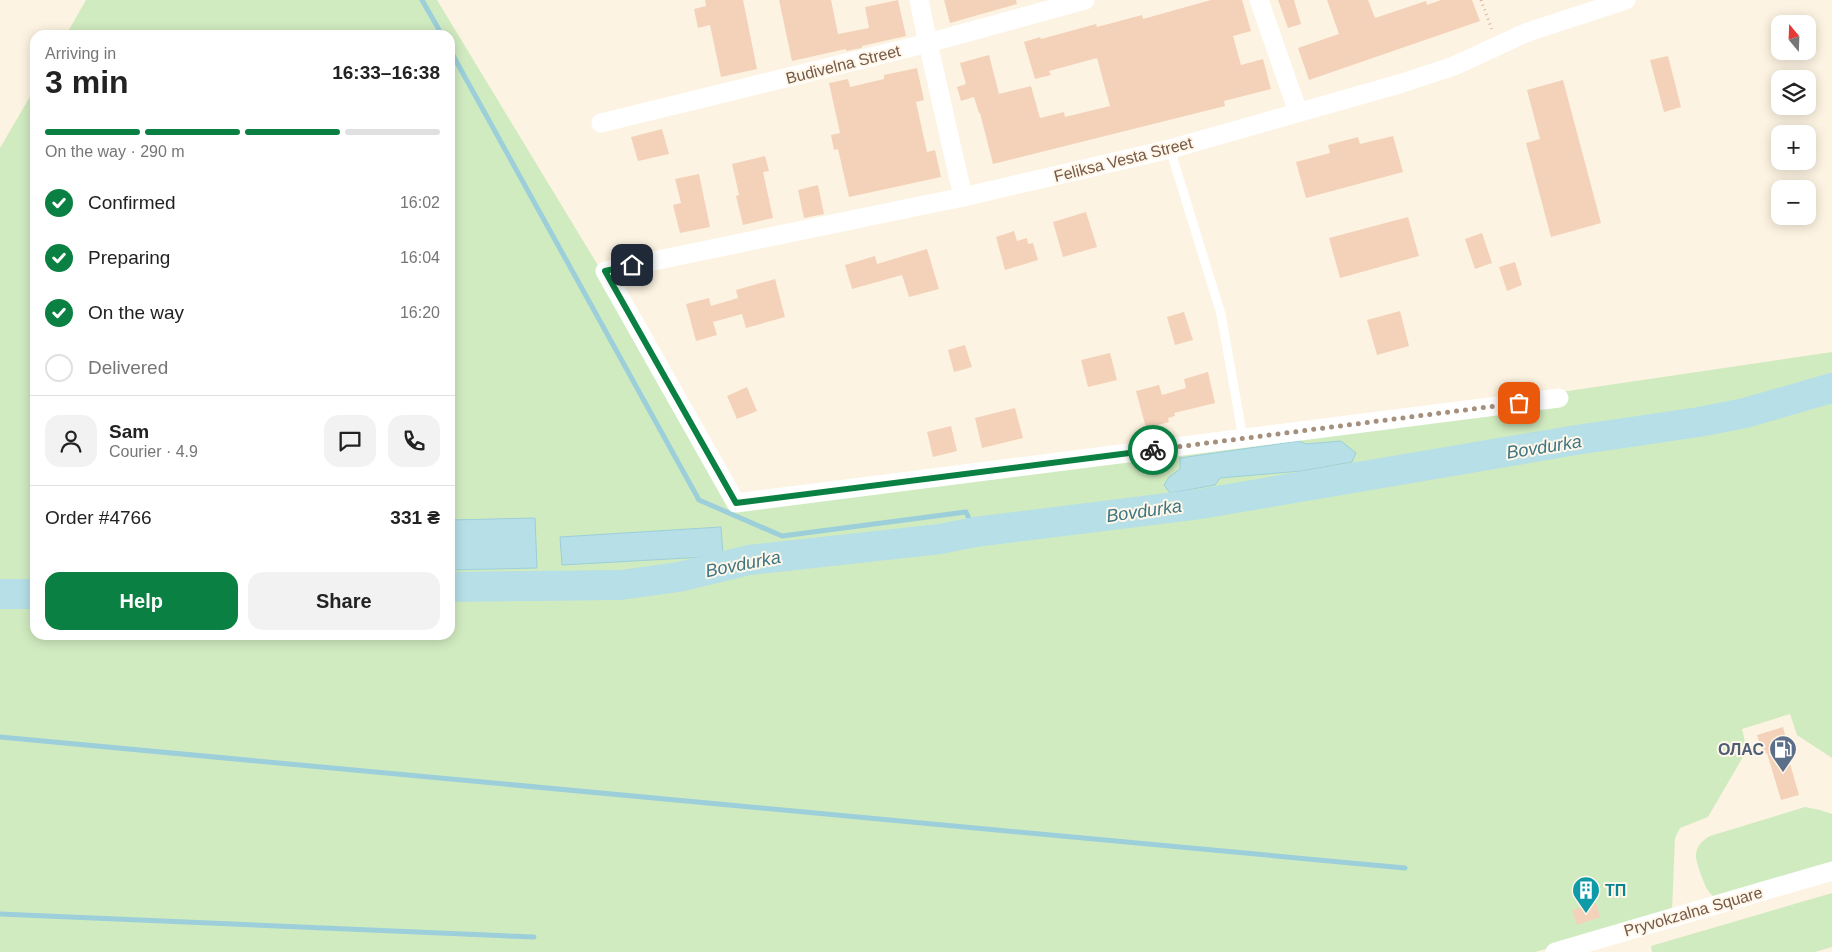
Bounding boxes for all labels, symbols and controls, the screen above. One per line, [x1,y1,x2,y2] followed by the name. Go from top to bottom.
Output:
[1771,15,1816,60] north arrow
[1771,15,1816,225] map controls
[784,42,903,87] street label: Budivelna Street
[45,45,116,62] text: Arriving in
[332,62,440,83] text: 16:33–16:38
[45,64,129,100] text: 3 min
[1771,70,1816,115] button: layers
[1771,125,1816,170] button: +
[1052,134,1195,185] street label: Feliksa Vesta Street
[45,143,185,160] text: On the way · 290 m
[1771,180,1816,225] button: −
[45,189,73,217] icon: check
[88,192,176,213] text: Confirmed
[400,194,440,211] text: 16:02
[45,244,73,272] icon: check
[611,244,653,286] pin
[88,247,170,268] text: Preparing
[400,249,440,266] text: 16:04
[618,251,646,279] icon: home
[45,299,73,327] icon: check
[88,302,184,323] text: On the way
[400,304,440,321] text: 16:20
[88,357,168,378] text: Delivered
[1498,382,1540,424] pin
[1505,389,1533,417] icon: bag
[45,415,97,467] button: person
[324,415,376,467] button: chat
[388,415,440,467] button: phone
[109,421,149,442] text: Sam
[1128,425,1178,475] courier
[1505,431,1583,463] water label: Bovdurka
[1139,436,1167,464] icon: bike
[109,443,198,460] text: Courier · 4.9
[1105,496,1183,526] water label: Bovdurka
[45,507,152,528] text: Order #4766
[390,507,440,528] text: 331 ₴
[704,547,782,581] water label: Bovdurka
[45,572,238,630] button: Help
[248,572,440,630] button: Share
[1768,734,1798,773] fuel station icon: ОЛАС
[1718,741,1764,758] place label: ОЛАС
[1571,875,1601,914] building icon: ТП
[1605,882,1626,899] place label: ТП
[1622,884,1764,939] street label: Pryvokzalna Square

